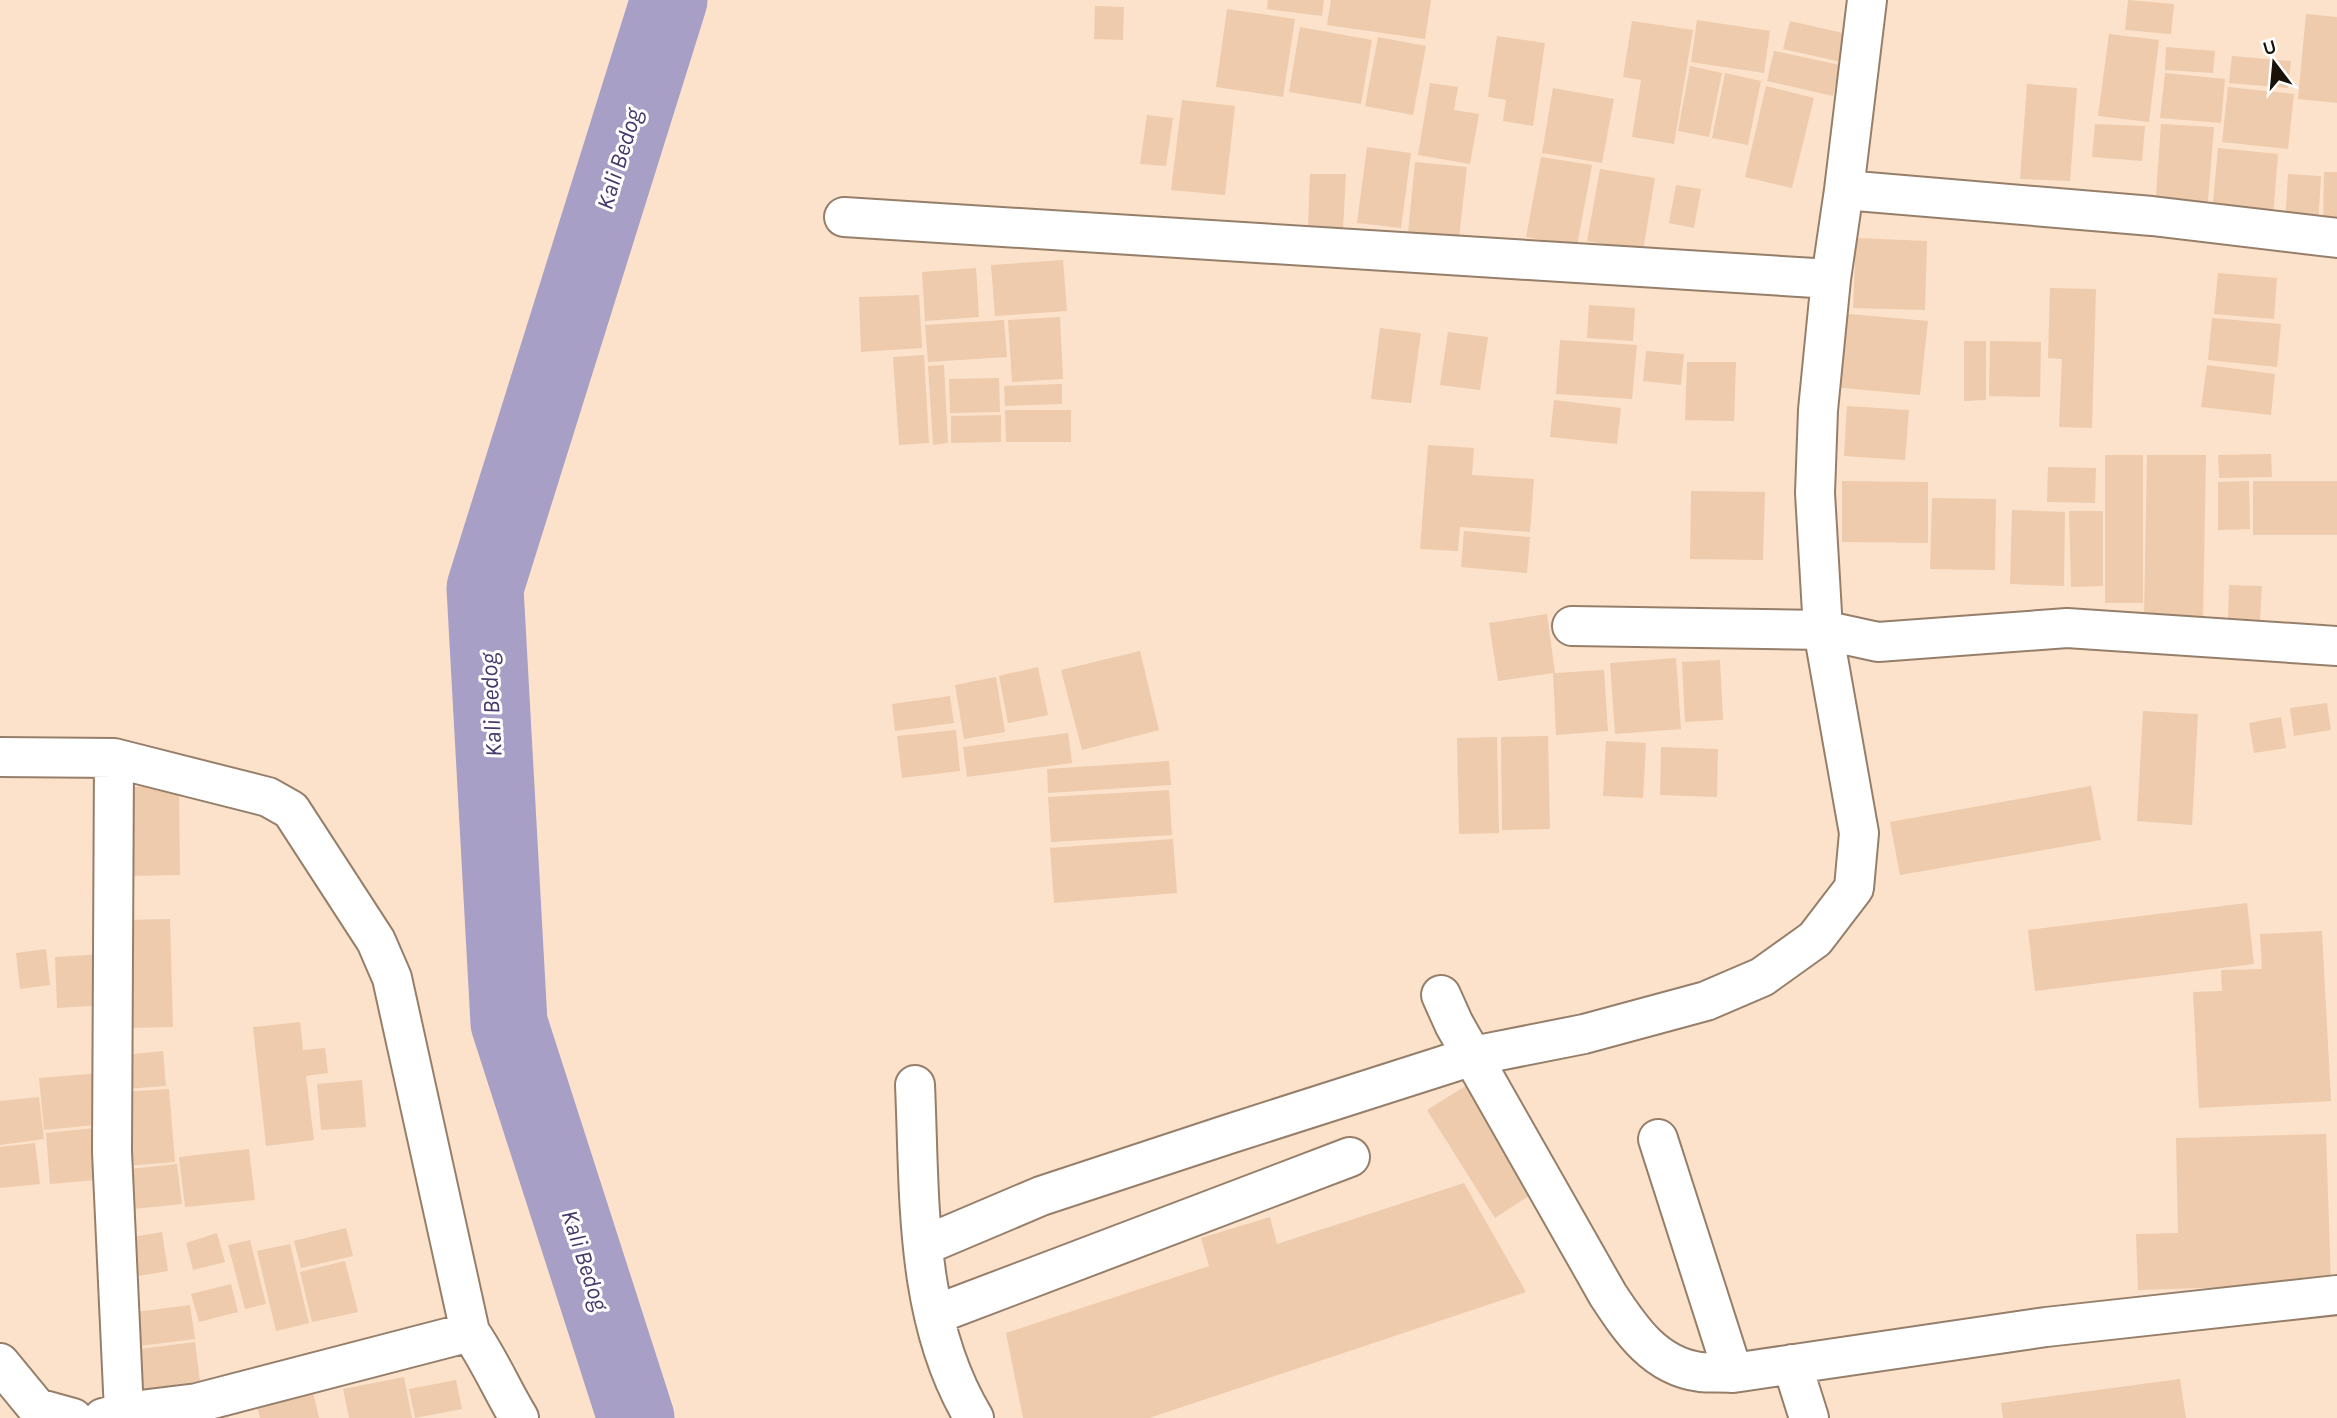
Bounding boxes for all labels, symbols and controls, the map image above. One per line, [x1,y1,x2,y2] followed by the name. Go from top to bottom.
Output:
[2239,28,2309,98] north arrow
[2260,35,2279,60] text: U
[590,104,648,213] water label: Kali Bedog
[474,651,508,758] water label: Kali Bedog
[556,1206,615,1315] water label: Kali Bedog

